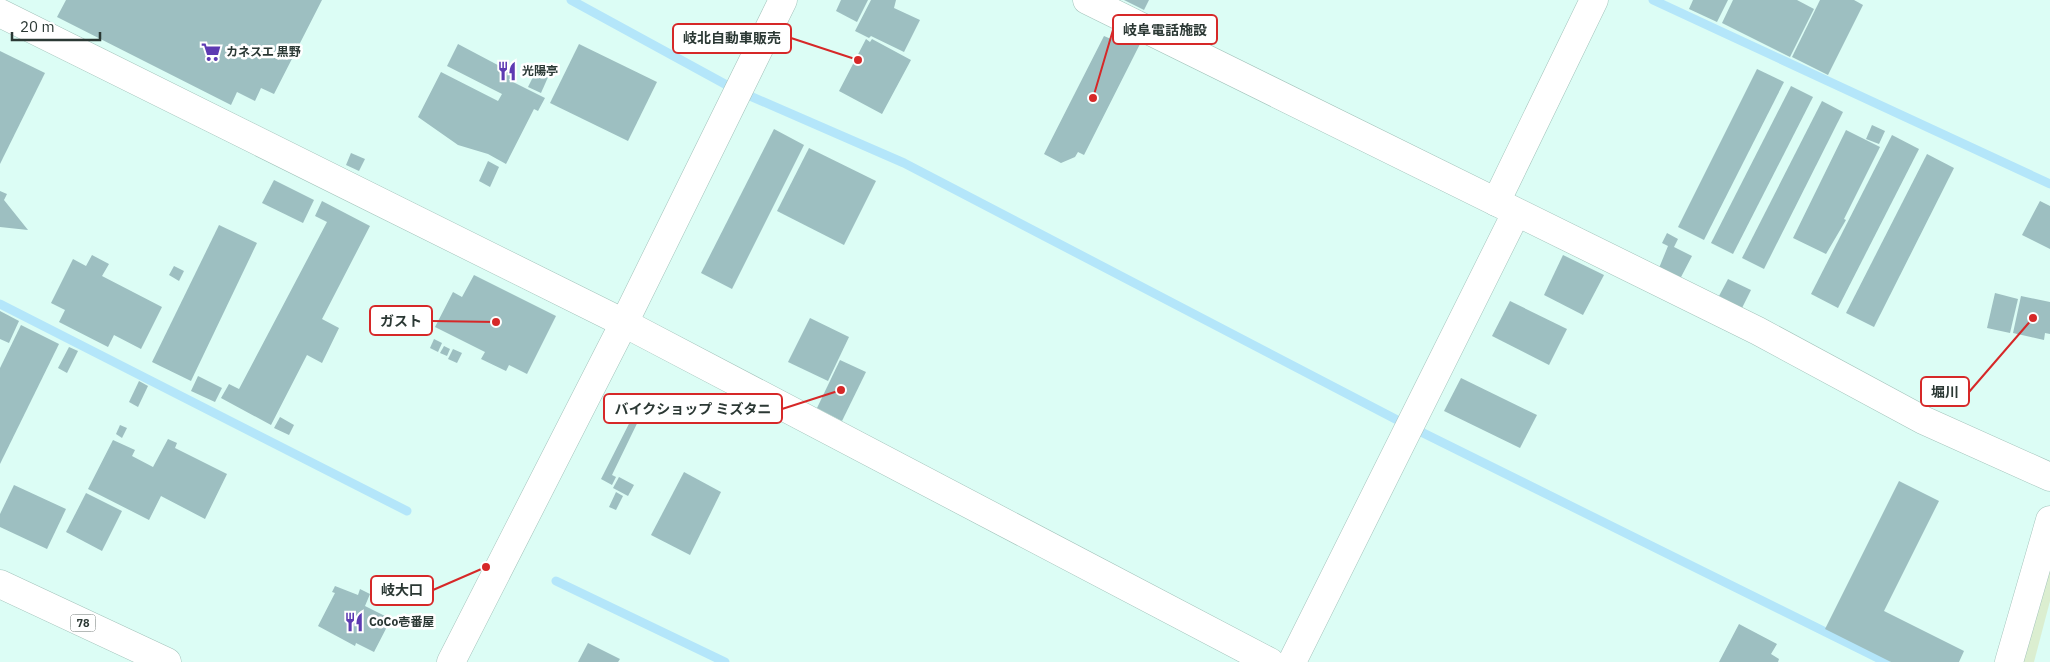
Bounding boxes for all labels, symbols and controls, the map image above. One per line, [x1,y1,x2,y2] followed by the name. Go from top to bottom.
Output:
[12,10,100,42] scale bar
[1113,15,1217,44] callout: 岐阜電話施設
[20,17,55,36] text: 20 m
[1123,21,1207,39] text: 岐阜電話施設
[673,24,791,53] callout: 岐北自動車販売
[683,29,781,47] text: 岐北自動車販売
[200,41,222,63] supermarket icon: カネスエ 黒野
[226,44,301,59] place label: カネスエ 黒野
[496,60,518,82] restaurant icon: 光陽亭
[522,63,558,78] place label: 光陽亭
[370,306,432,335] callout: ガスト
[380,312,422,330] text: ガスト
[1921,377,1969,406] callout: 堀川
[1931,383,1959,401] text: 堀川
[604,394,782,423] callout: バイクショップ ミズタニ
[614,400,772,418] text: バイクショップ ミズタニ
[371,576,433,605] callout: 岐大口
[381,581,423,599] text: 岐大口
[343,611,365,633] restaurant icon: CoCo壱番屋
[70,614,96,632] road number: 78
[369,614,434,629] place label: CoCo壱番屋

